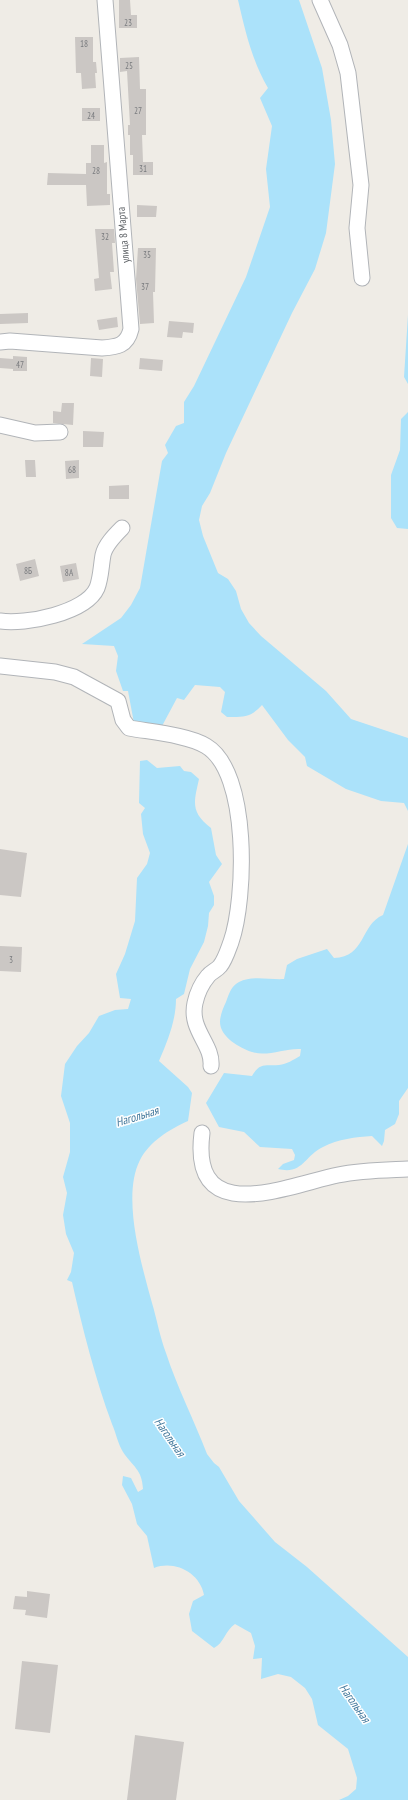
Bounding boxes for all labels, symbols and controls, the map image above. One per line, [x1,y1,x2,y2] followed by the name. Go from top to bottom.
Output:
[124,17,132,28] house number: 23
[80,38,88,49] house number: 18
[125,60,133,71] house number: 25
[134,105,142,116] house number: 27
[87,110,95,121] house number: 24
[139,163,147,174] house number: 31
[92,165,100,176] house number: 28
[114,206,132,264] street label: улица 8 Марта
[101,231,109,242] house number: 32
[143,249,151,260] house number: 35
[141,281,149,292] house number: 37
[16,359,24,370] house number: 47
[68,464,76,475] house number: 68
[24,565,32,576] house number: 8Б
[65,567,74,578] house number: 8А
[9,954,13,965] house number: 3
[114,1102,161,1130] water label: Нагольная
[151,1415,190,1460] water label: Нагольная
[336,1681,375,1726] water label: Нагольная

